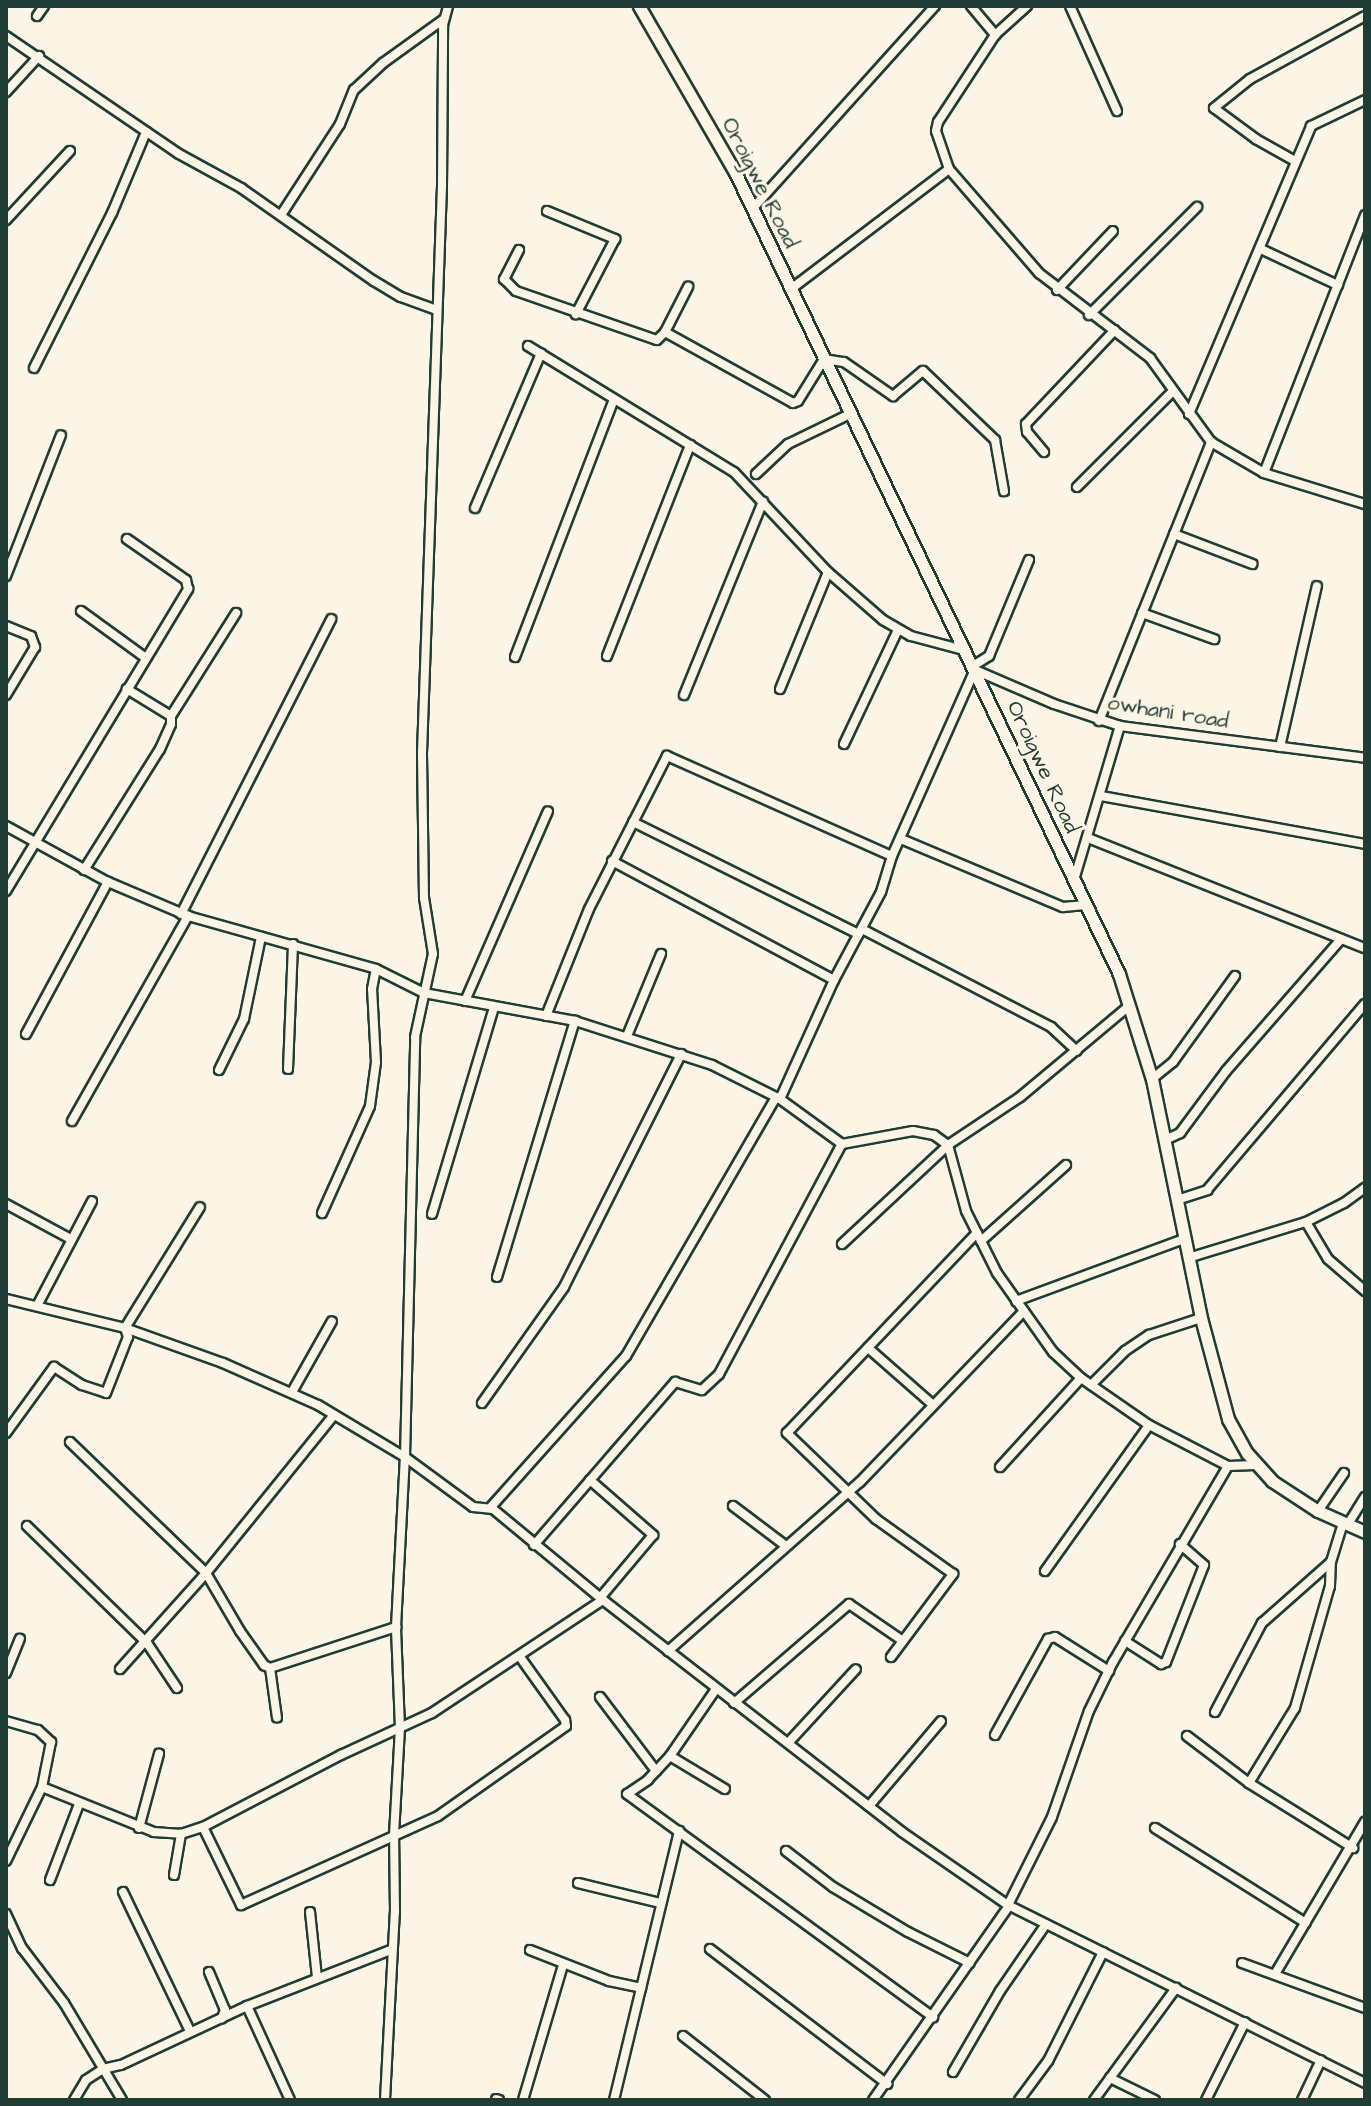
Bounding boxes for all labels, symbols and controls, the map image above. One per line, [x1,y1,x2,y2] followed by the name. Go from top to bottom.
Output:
[716,113,804,253] street label: Oroigwe Road
[1106,689,1230,735] street label: owhani road
[1001,697,1085,837] street label: Oroigwe Road

